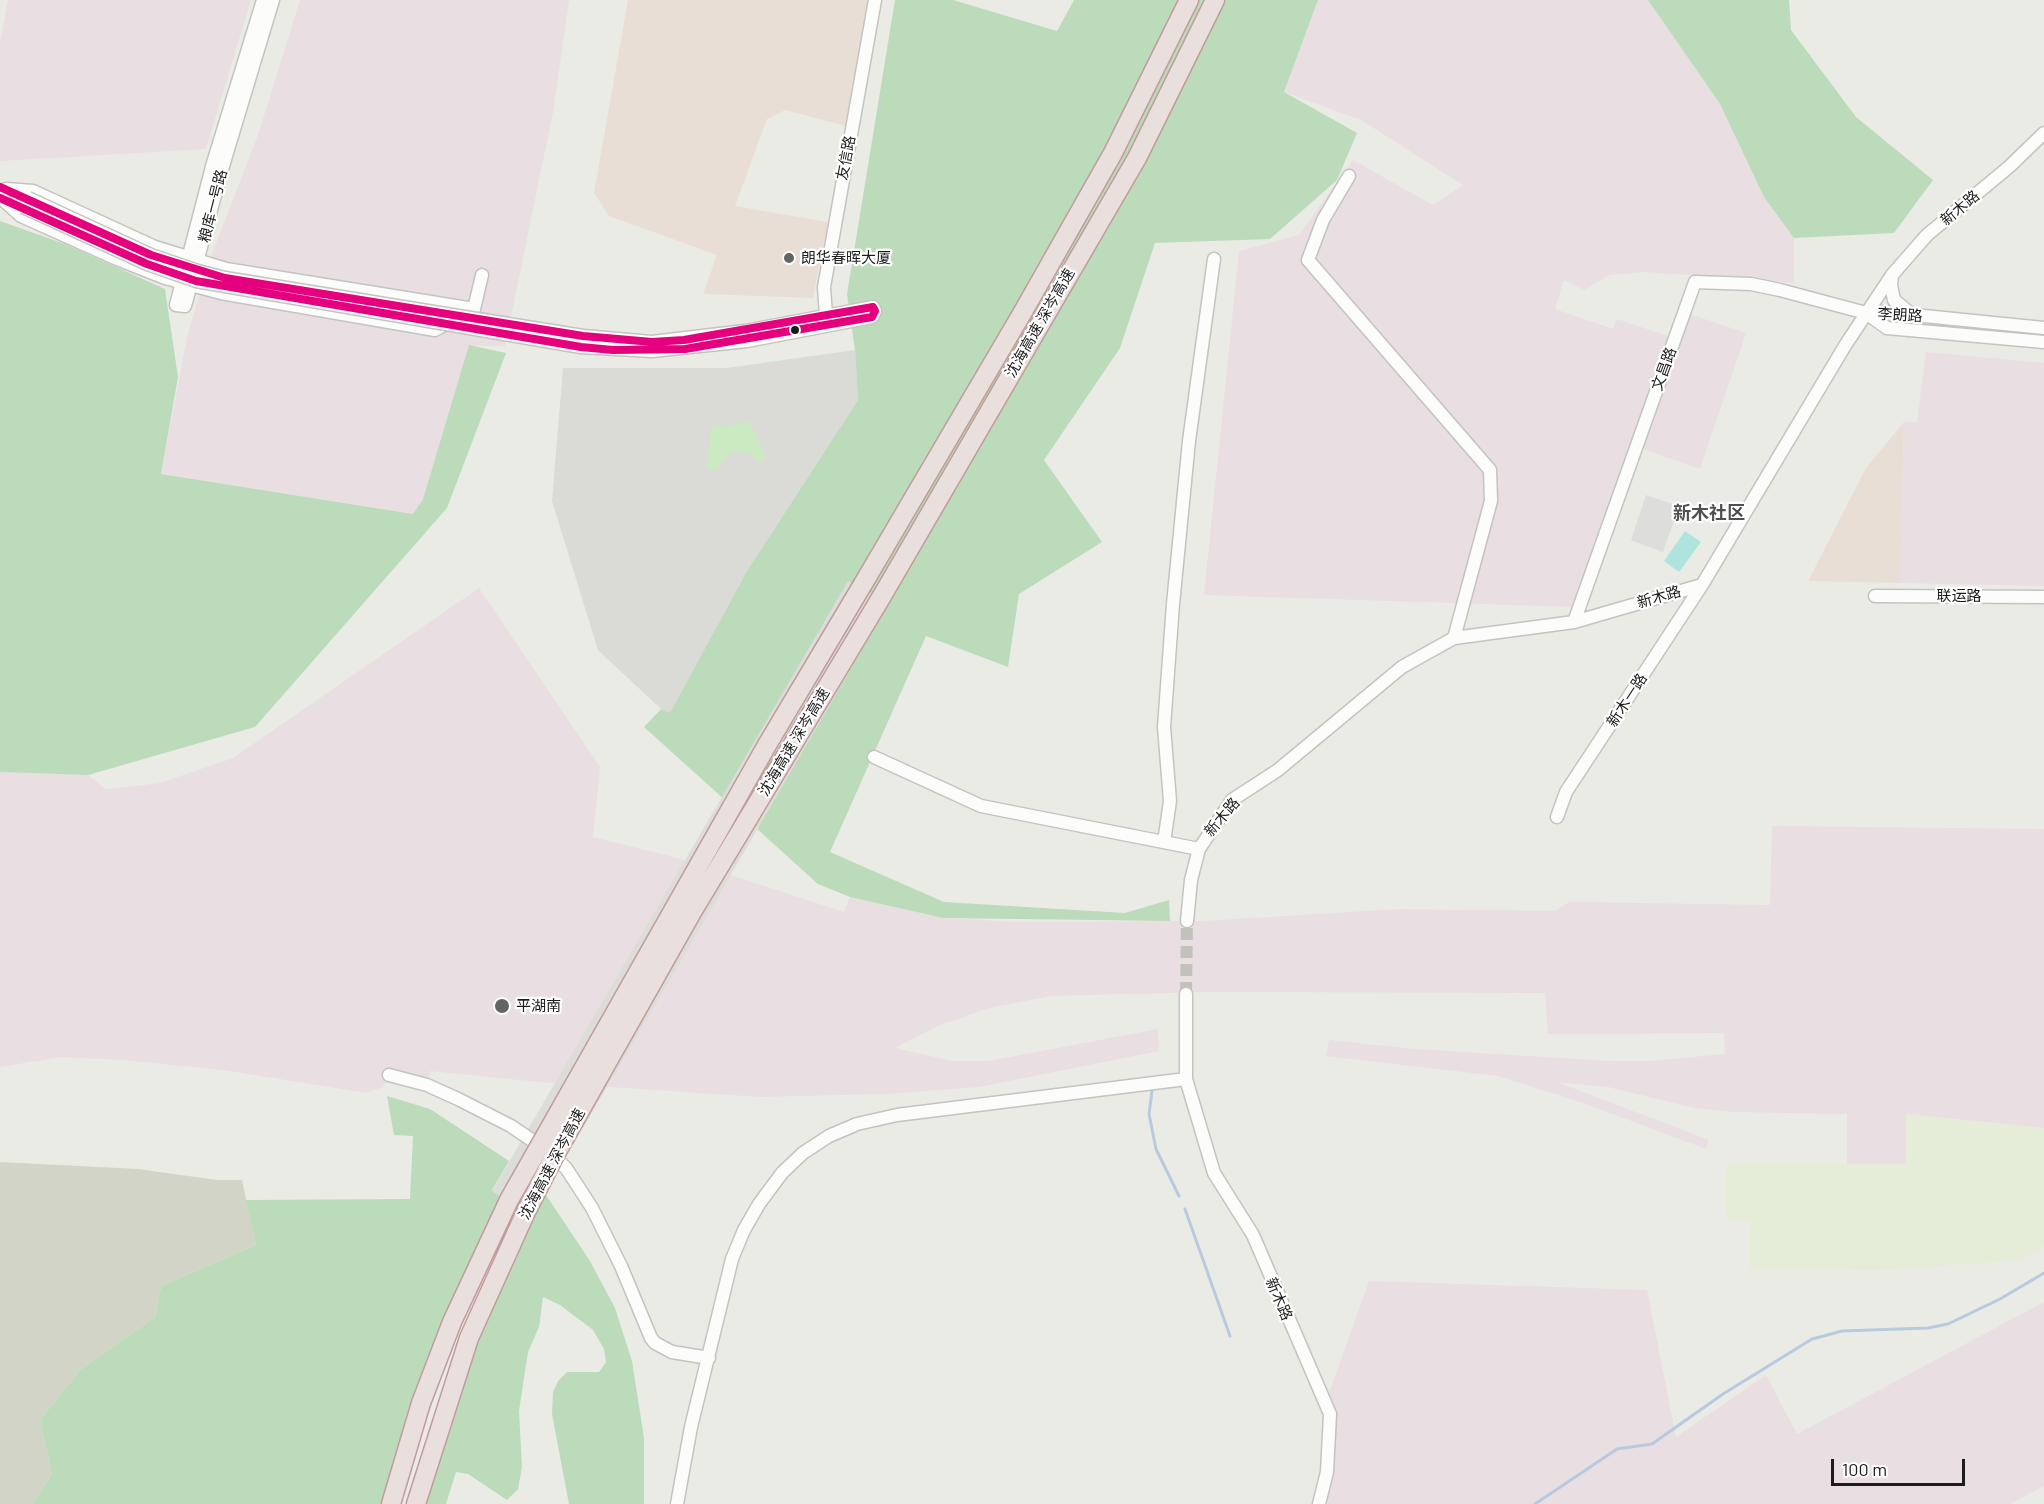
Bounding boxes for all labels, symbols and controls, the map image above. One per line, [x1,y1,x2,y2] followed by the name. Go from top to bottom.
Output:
[833,134,859,182] street label: 友信路
[195,167,231,245] street label: 粮库一号路
[1937,187,1983,229] street label: 新木路
[801,249,891,267] place label: 朗华春晖大厦
[782,251,796,265] marker: 朗华春晖大厦
[1001,265,1079,381] street label: 沈海高速 深岑高速
[1877,305,1923,325] street label: 李朗路
[789,324,801,336] unlabelled marker
[1648,345,1680,393] street label: 文昌路
[1673,502,1745,524] district label: 新木社区
[1635,582,1683,612] street label: 新木路
[1937,587,1981,605] street label: 联运路
[1603,670,1651,730] street label: 新木一路
[755,685,833,799] street label: 沈海高速 深岑高速
[1201,794,1243,840] street label: 新木路
[493,997,511,1015] marker: 平湖南
[516,997,561,1015] place label: 平湖南
[515,1105,589,1223] street label: 沈海高速 深岑高速
[1262,1275,1296,1323] street label: 新木路
[1834,1447,1968,1485] scale bar
[1842,1458,1887,1480] text: 100 m

